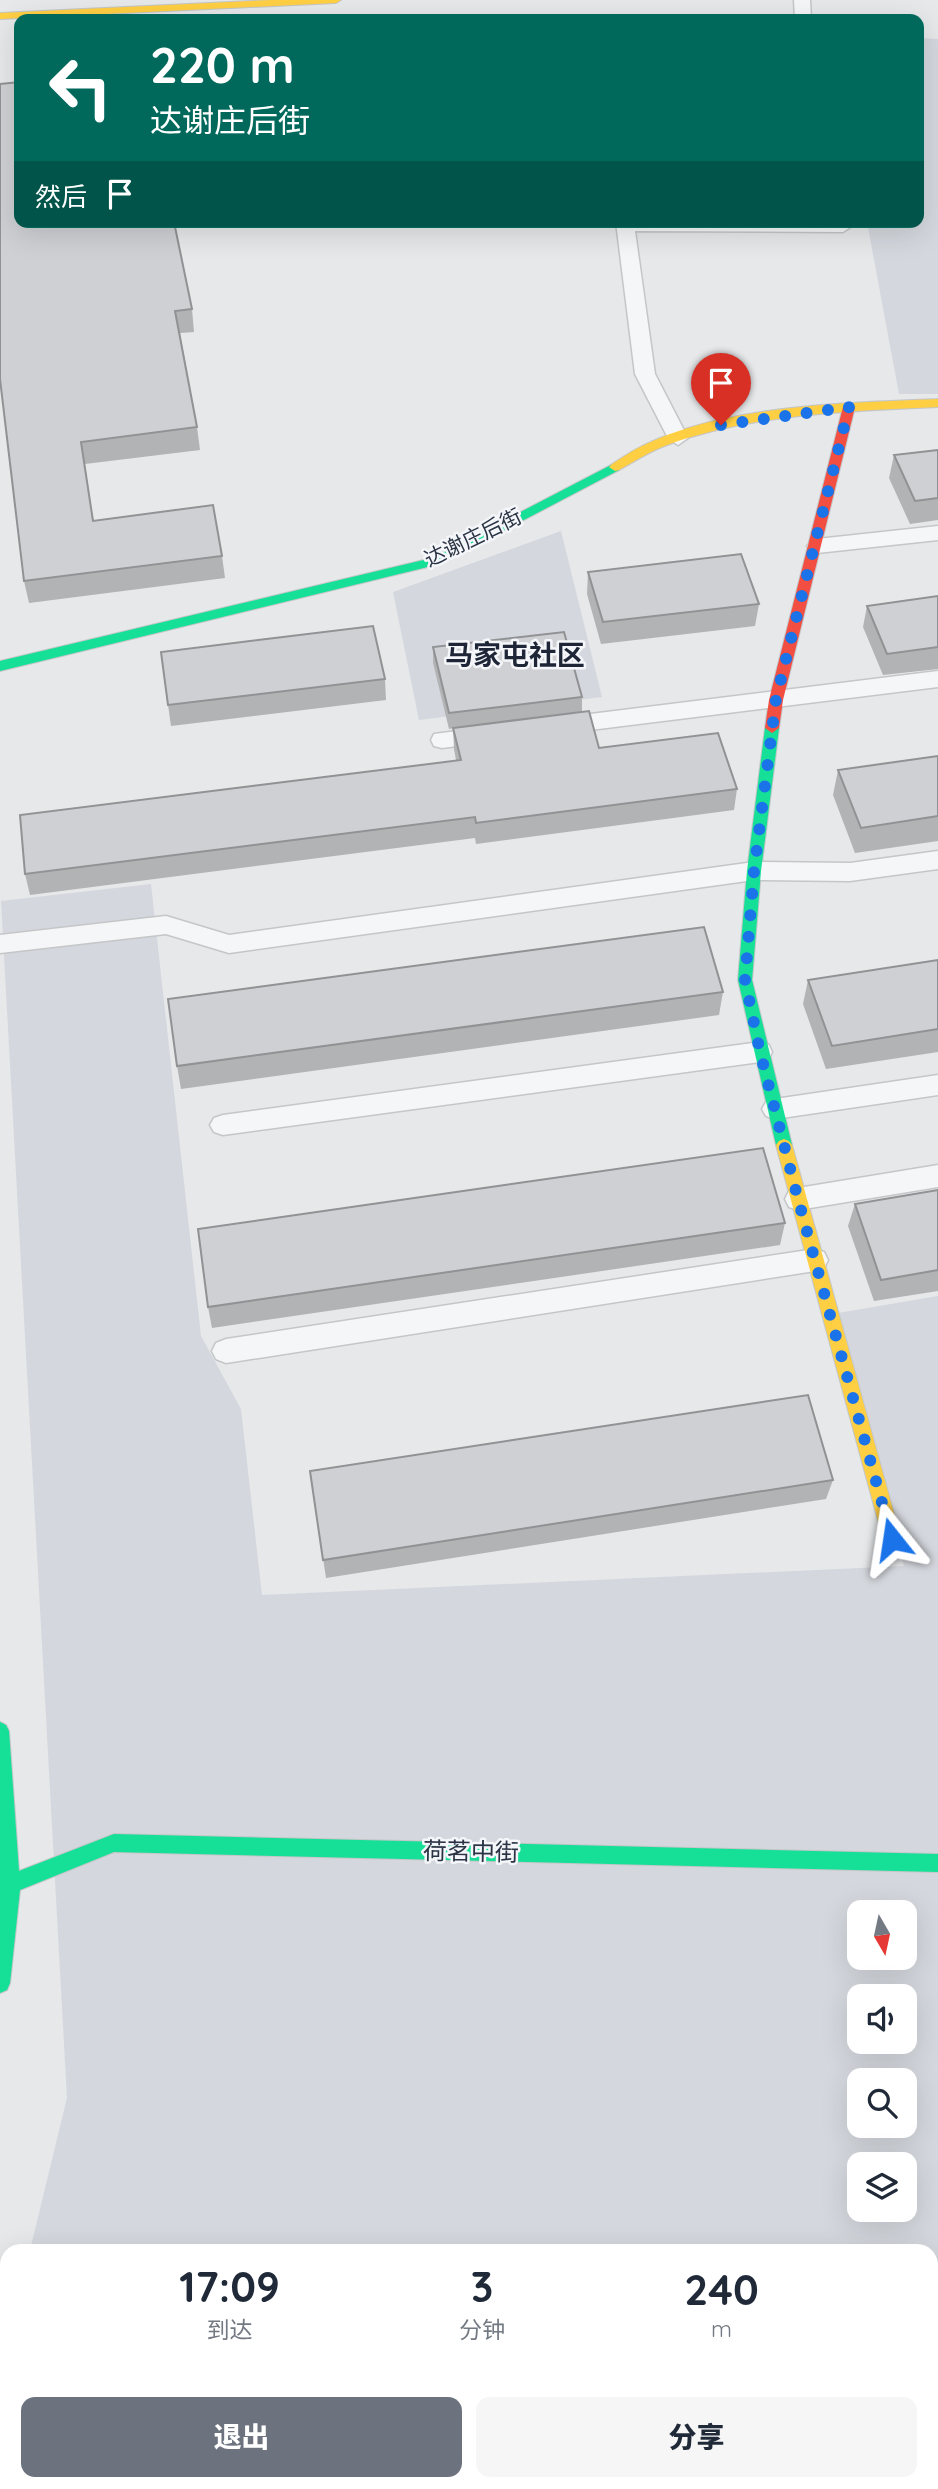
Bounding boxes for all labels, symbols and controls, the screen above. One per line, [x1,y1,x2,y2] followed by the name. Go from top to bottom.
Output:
[150,34,295,95] text: 220 m
[35,42,126,133] icon: left
[150,100,310,140] text: 达谢庄后街
[101,175,139,213] icon: arrive
[35,180,87,213] text: 然后
[691,353,751,425] pin
[702,364,740,402] icon: arrive
[420,502,525,572] street label: 达谢庄后街
[445,637,585,672] district label: 马家屯社区
[855,1502,929,1576] position arrow
[423,1835,519,1867] street label: 荷茗中街
[847,1900,917,1970] north arrow
[847,1900,917,2222] map controls
[847,1984,917,2054] button: sound
[847,2068,917,2138] button: search
[847,2152,917,2222] button: layers
[179,2260,280,2313] text: 17:09
[471,2260,493,2313] text: 3
[684,2263,759,2316] text: 240
[711,2314,732,2343] text: m
[207,2315,253,2344] text: 到达
[459,2315,505,2344] text: 分钟
[21,2397,462,2477] button: 退出
[476,2397,917,2477] button: 分享

